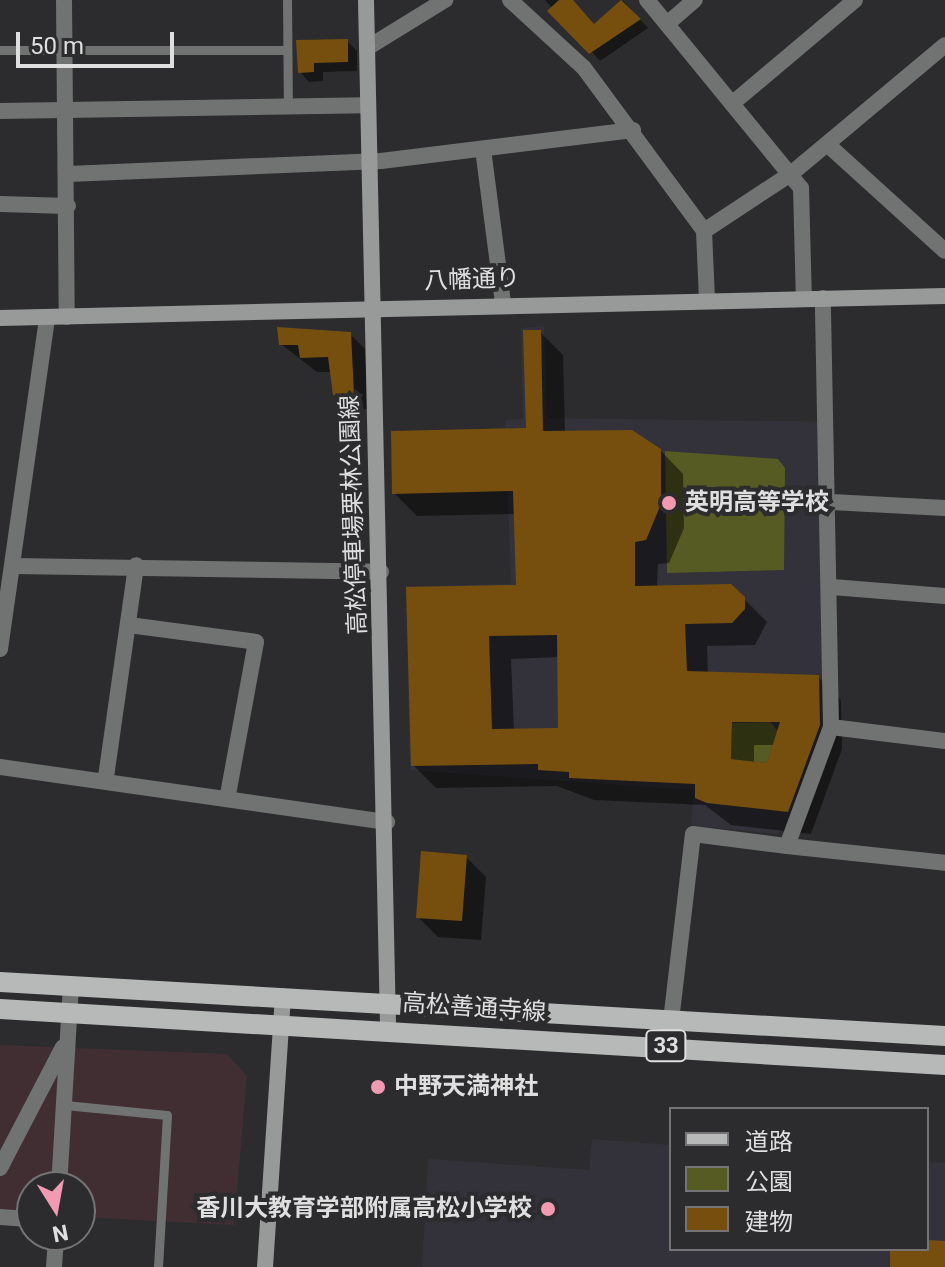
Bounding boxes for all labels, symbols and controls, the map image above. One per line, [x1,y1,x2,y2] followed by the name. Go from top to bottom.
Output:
[20,16,178,66] scale bar
[30,32,84,60] text: 50 m
[424,264,520,296] street label: 八幡通り
[335,395,373,635] street label: 高松停車場栗林公園線
[685,489,829,517] place label: 英明高等学校
[660,494,678,512] marker: 英明高等学校
[401,989,547,1027] street label: 高松善通寺線
[644,1028,688,1064] road number: 33
[394,1073,538,1101] place label: 中野天満神社
[369,1078,387,1096] marker: 中野天満神社
[669,1107,929,1251] legend
[745,1128,793,1156] text: 道路
[745,1168,793,1196] text: 公園
[16,1171,96,1251] north arrow
[196,1195,532,1223] place label: 香川大教育学部附属高松小学校
[539,1200,557,1218] marker: 香川大教育学部附属高松小学校
[745,1208,793,1236] text: 建物
[50,1219,70,1247] text: N

